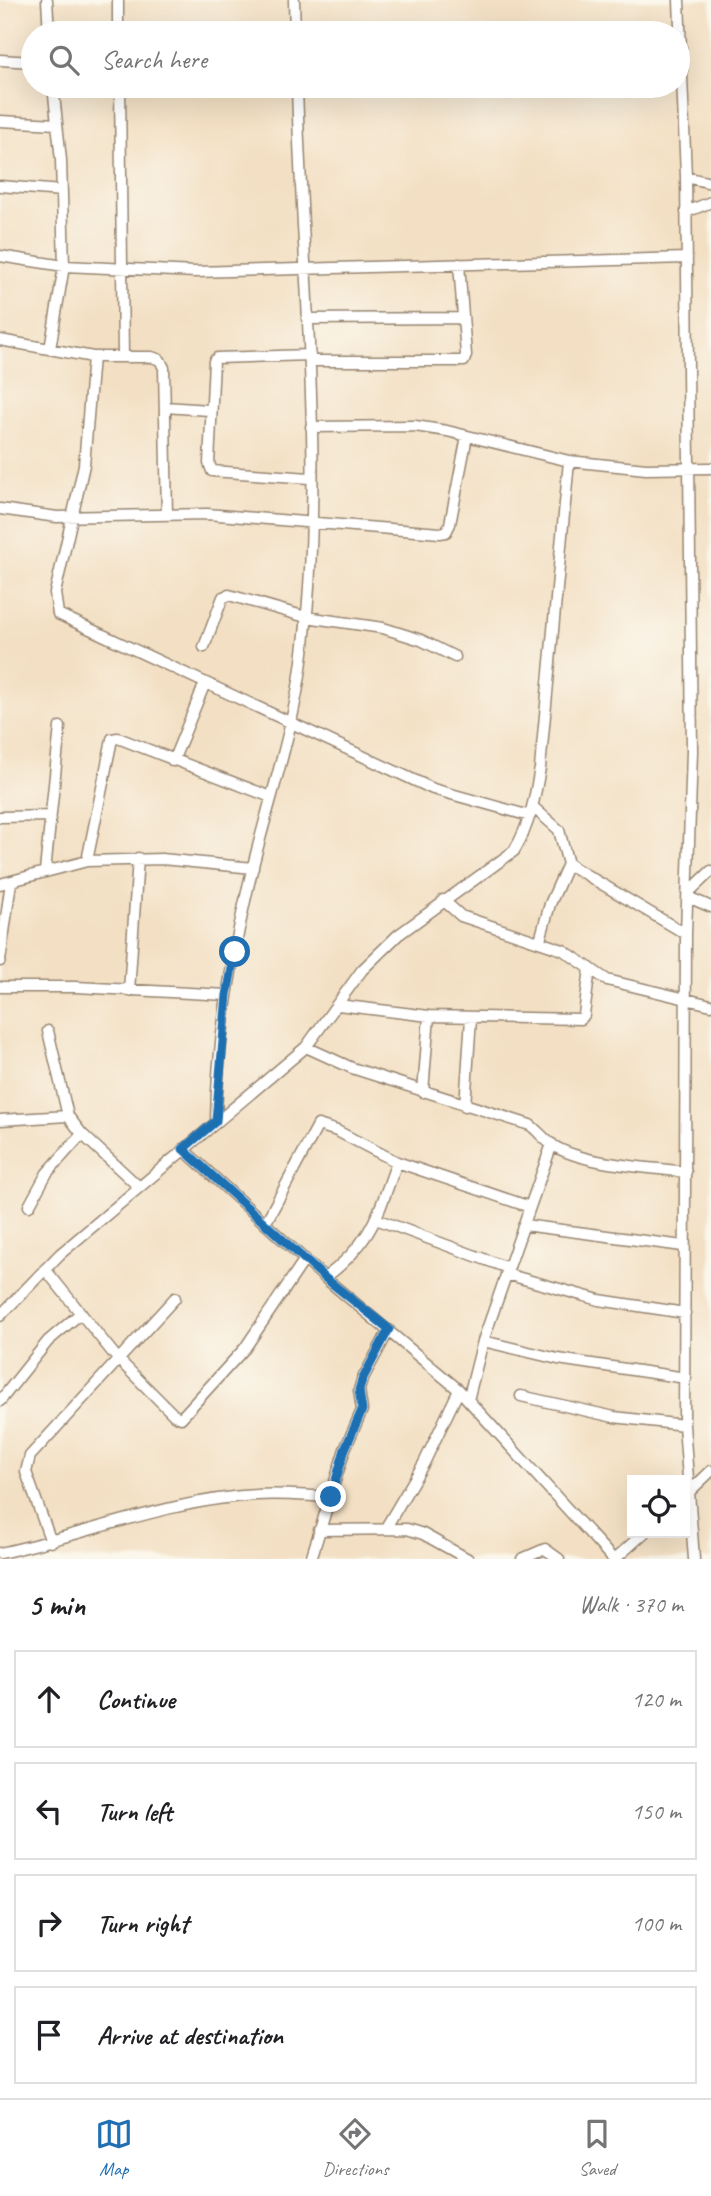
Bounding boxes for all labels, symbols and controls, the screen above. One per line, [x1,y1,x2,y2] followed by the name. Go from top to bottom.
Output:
[21,21,690,98] search box
[45,41,83,79] icon: search
[101,43,207,76] text: Search here
[219,936,250,967] route start
[627,1475,690,1538] map controls
[627,1475,690,1538] button: locate
[315,1481,346,1512] route end
[28,1586,85,1624] text: 5 min
[579,1590,683,1619] text: Walk · 370 m
[30,1680,68,1718] icon: ahead
[97,1683,175,1716] text: Continue
[632,1685,681,1714] text: 120 m
[30,1792,68,1830] icon: left
[97,1795,172,1828] text: Turn left
[632,1797,681,1826] text: 150 m
[30,1904,68,1942] icon: right
[97,1907,188,1940] text: Turn right
[632,1909,681,1938] text: 100 m
[30,2016,68,2054] icon: arrive
[97,2019,283,2052] text: Arrive at destination
[95,2115,133,2181] tab: Map
[322,2115,389,2181] tab: Directions
[578,2115,616,2181] tab: Saved

